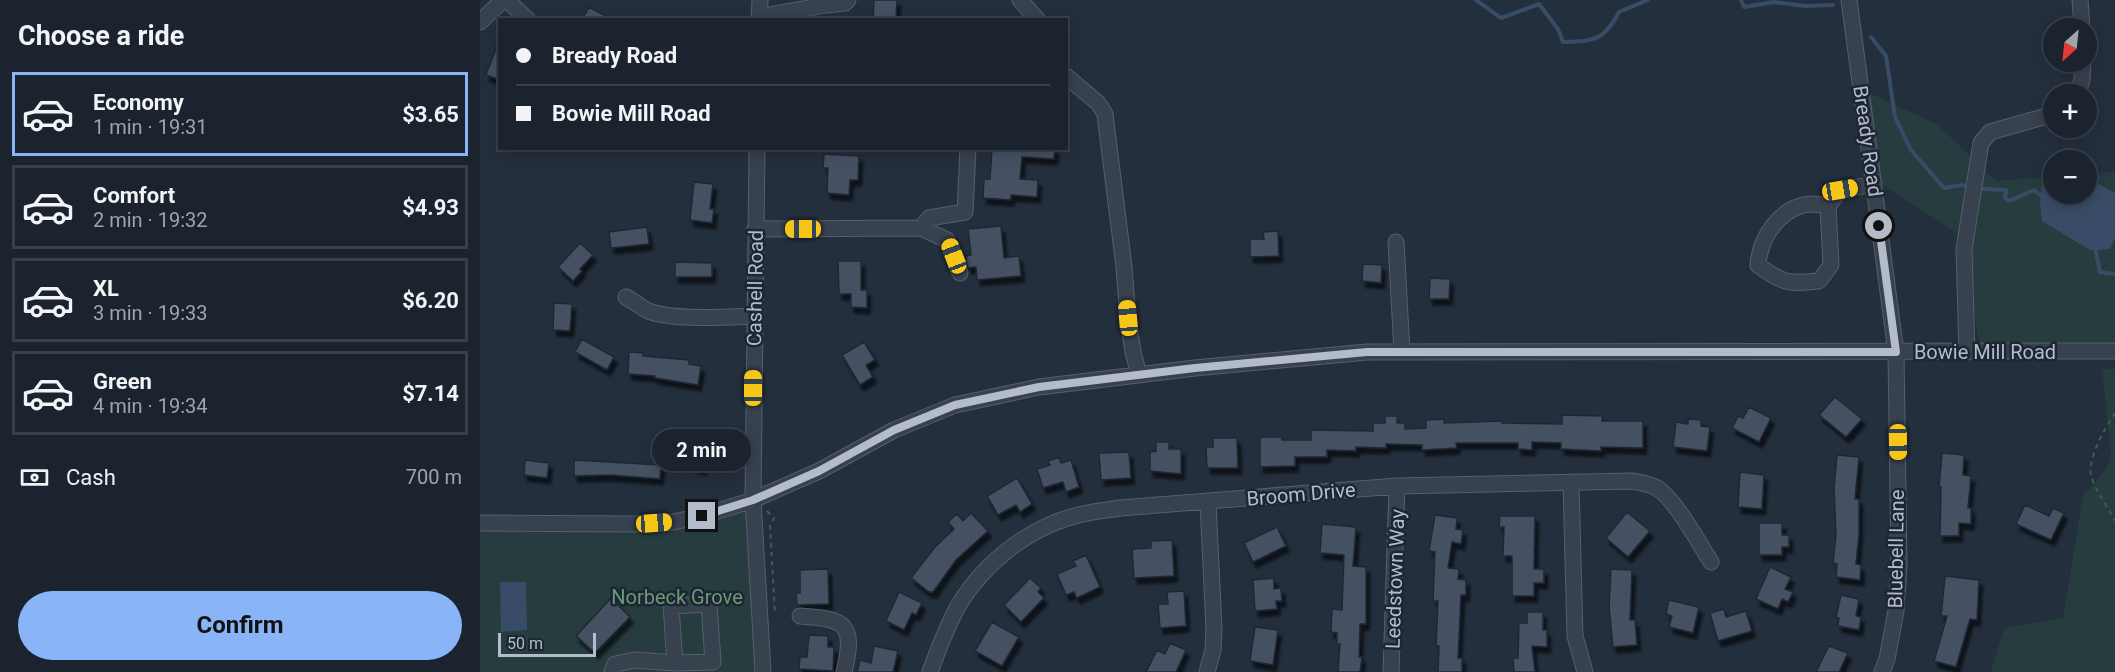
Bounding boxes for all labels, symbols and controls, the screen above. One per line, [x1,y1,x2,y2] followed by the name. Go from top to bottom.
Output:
[2043,18,2097,72] north arrow
[2043,18,2097,204] map controls
[18,20,184,52] text: Choose a ride
[552,43,677,68] text: Bready Road
[1848,84,1888,198] street label: Bready Road
[2043,84,2097,138] button: +
[21,87,75,141] icon: car
[93,90,184,115] text: Economy
[552,101,711,126] text: Bowie Mill Road
[402,102,459,127] text: $3.65
[93,115,208,139] text: 1 min · 19:31
[2043,150,2097,204] button: −
[1821,178,1859,202] car
[21,180,75,234] icon: car
[93,183,175,208] text: Comfort
[402,195,459,220] text: $4.93
[93,208,208,232] text: 2 min · 19:32
[1865,212,1892,239] route start
[785,220,821,238] car
[742,230,768,346] street label: Cashell Road
[939,236,969,276] car
[21,273,75,327] icon: car
[93,276,119,301] text: XL
[402,288,459,313] text: $6.20
[1117,299,1139,337] car
[93,301,208,325] text: 3 min · 19:33
[1914,340,2056,364] street label: Bowie Mill Road
[21,366,75,420] icon: car
[93,369,152,394] text: Green
[744,370,762,406] car
[402,381,459,406] text: $7.14
[93,394,208,418] text: 4 min · 19:34
[1889,424,1907,460] car
[652,429,752,471] callout: 2 min
[676,438,727,462] text: 2 min
[18,461,51,494] icon: cash
[66,465,116,490] text: Cash
[406,465,462,489] text: 700 m
[1246,477,1356,511] street label: Broom Drive
[1883,489,1909,609] street label: Bluebell Lane
[688,502,715,529] route end
[1381,508,1409,649] street label: Leedstown Way
[635,513,673,533] car
[611,585,743,609] park label: Norbeck Grove
[18,591,462,660] button: Confirm
[498,630,596,658] scale bar
[507,634,543,653] text: 50 m

